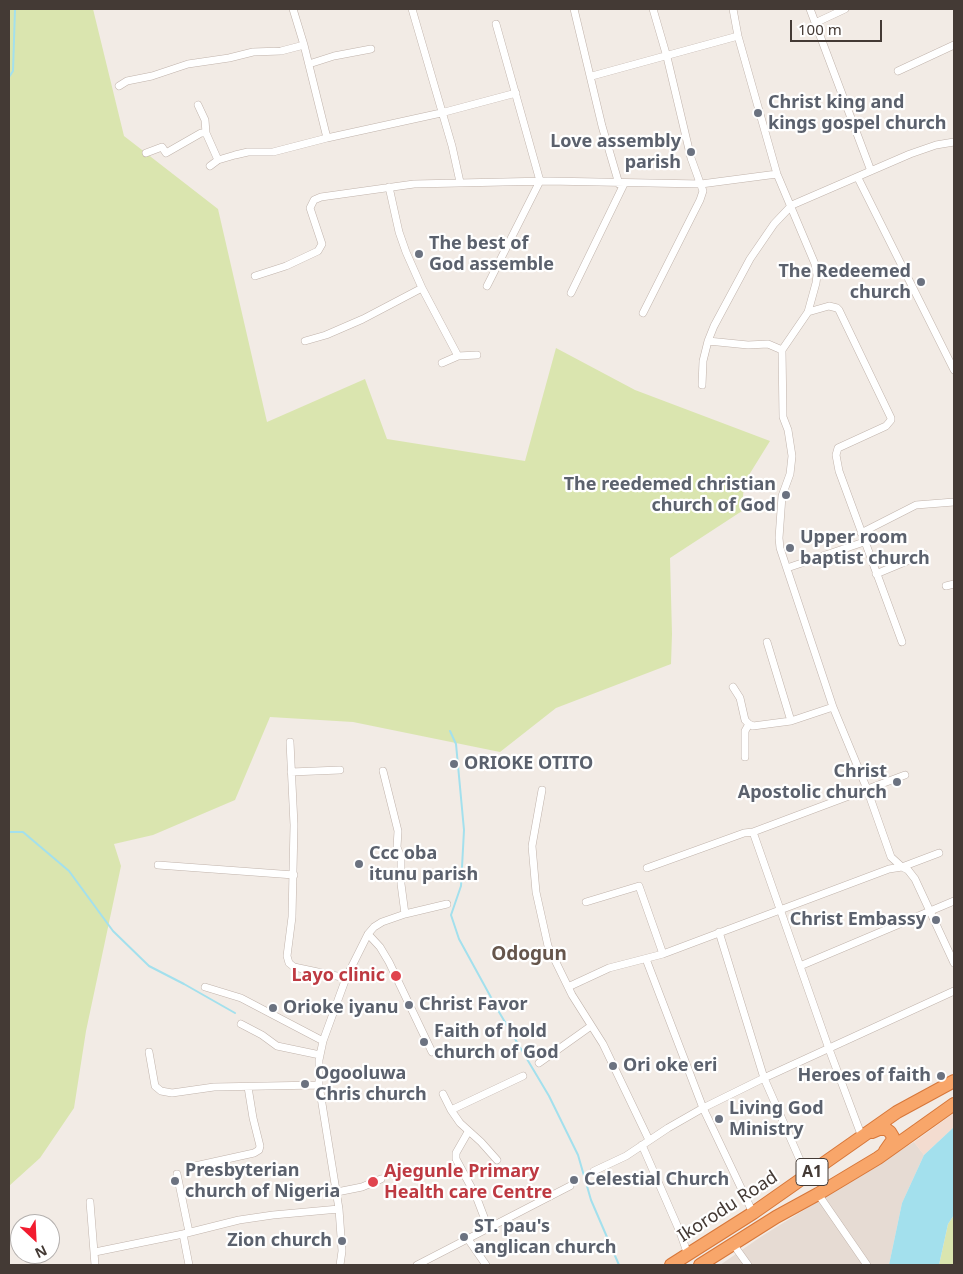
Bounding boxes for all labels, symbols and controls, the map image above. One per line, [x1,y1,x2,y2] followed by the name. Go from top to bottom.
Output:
[793,10,886,42] scale bar
[798,19,842,39] text: 100 m
[768,92,947,134] place label: Christ king and kings gospel church
[752,107,764,119] marker: Christ king and kings gospel church
[550,131,681,173] place label: Love assembly parish
[685,146,697,158] marker: Love assembly parish
[429,233,554,276] place label: The best of God assemble
[413,248,425,260] marker: The best of God assemble
[778,261,911,304] place label: The Redeemed church
[915,276,927,288] marker: The Redeemed church
[564,474,776,516] place label: The reedemed christian church of God
[780,489,792,501] marker: The reedemed christian church of God
[800,527,930,570] place label: Upper room baptist church
[784,542,796,554] marker: Upper room baptist church
[464,753,593,775] place label: ORIOKE OTITO
[448,758,460,770] marker: ORIOKE OTITO
[738,761,887,804] place label: Christ Apostolic church
[891,776,903,788] marker: Christ Apostolic church
[369,843,478,886] place label: Ccc oba itunu parish
[353,858,365,870] marker: Ccc oba itunu parish
[790,909,926,931] place label: Christ Embassy
[930,914,942,926] marker: Christ Embassy
[491,944,567,966] district label: Odogun
[292,965,385,987] place label: Layo clinic
[389,969,403,983] marker: Layo clinic
[419,994,527,1016] place label: Christ Favor
[283,997,398,1019] place label: Orioke iyanu
[403,999,415,1011] marker: Christ Favor
[267,1002,279,1014] marker: Orioke iyanu
[434,1021,559,1064] place label: Faith of hold church of God
[418,1036,430,1048] marker: Faith of hold church of God
[623,1055,717,1077] place label: Ori oke eri
[607,1060,619,1072] marker: Ori oke eri
[315,1063,427,1106] place label: Ogooluwa Chris church
[798,1065,931,1087] place label: Heroes of faith
[935,1070,947,1082] marker: Heroes of faith
[299,1078,311,1090] marker: Ogooluwa Chris church
[729,1098,824,1140] place label: Living God Ministry
[713,1113,725,1125] marker: Living God Ministry
[796,1158,828,1186] road number: A1
[185,1160,340,1202] place label: Presbyterian church of Nigeria
[384,1161,552,1204] place label: Ajegunle Primary Health care Centre
[674,1167,782,1247] street label: Ikorodu Road
[584,1169,729,1191] place label: Celestial Church
[568,1174,580,1186] marker: Celestial Church
[169,1175,181,1187] marker: Presbyterian church of Nigeria
[366,1175,380,1189] marker: Ajegunle Primary Health care Centre
[10,1214,60,1264] north arrow
[474,1216,616,1258] place label: ST. pau's anglican church
[227,1230,332,1252] place label: Zion church
[458,1231,470,1243] marker: ST. pau's anglican church
[336,1235,348,1247] marker: Zion church
[32,1241,50,1263] text: N

